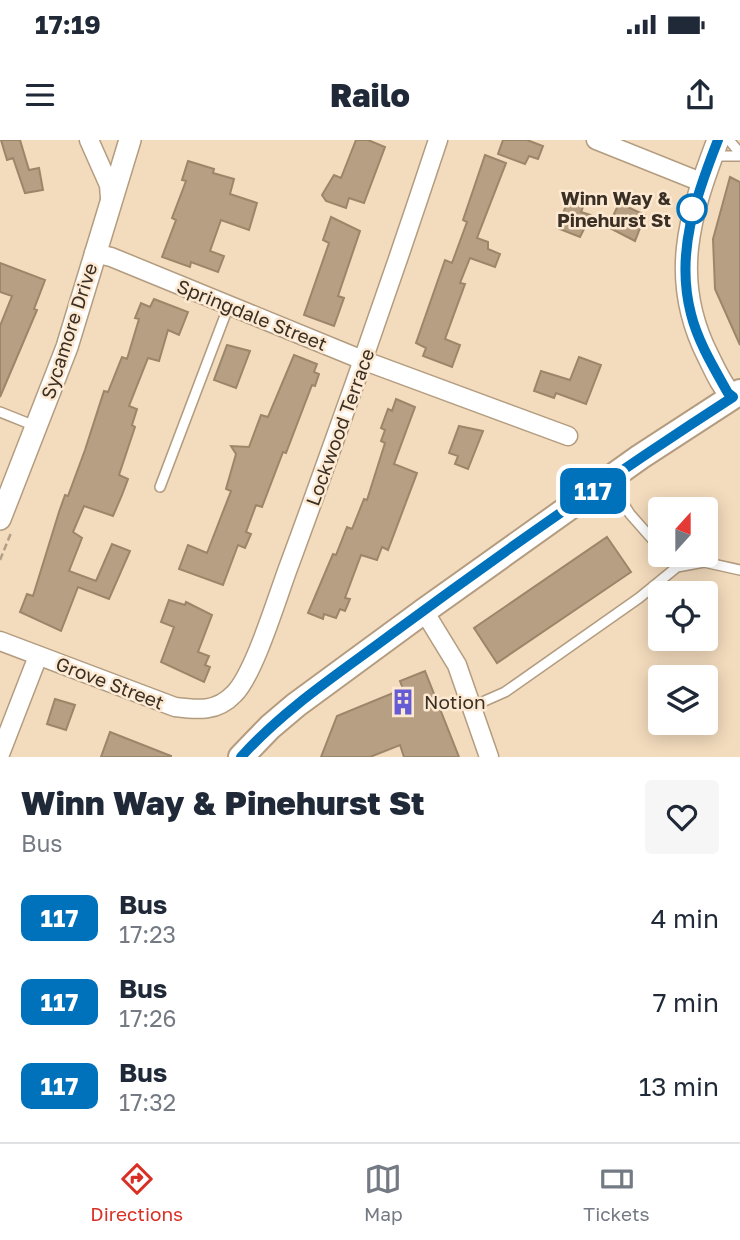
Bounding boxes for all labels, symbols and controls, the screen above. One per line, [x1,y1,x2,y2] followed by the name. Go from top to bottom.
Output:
[35,9,101,40] text: 17:19
[21,76,59,114] icon: menu
[330,76,410,114] text: Railo
[681,76,719,114] icon: share
[557,186,671,231] place label: Winn Way & Pinehurst St
[677,194,707,224] marker: Winn Way & Pinehurst St
[36,260,101,402] street label: Sycamore Drive
[174,274,331,355] street label: Springdale Street
[300,345,379,509] street label: Lockwood Terrace
[553,468,633,514] line badge: 117
[574,476,612,505] text: 117
[648,497,718,567] north arrow
[648,497,718,735] map controls
[648,581,718,651] button: locate
[53,651,167,714] street label: Grove Street
[648,665,718,735] button: layers
[388,687,418,717] building icon: Notion
[424,690,486,713] place label: Notion
[645,780,719,854] button: heart
[21,783,424,822] text: Winn Way & Pinehurst St
[21,829,63,857] text: Bus
[119,889,167,920] text: Bus
[41,903,78,932] text: 117
[651,903,719,934] text: 4 min
[119,920,176,948] text: 17:23
[119,973,167,1004] text: Bus
[41,987,78,1016] text: 117
[653,987,719,1018] text: 7 min
[119,1004,177,1032] text: 17:26
[119,1057,167,1088] text: Bus
[41,1071,78,1100] text: 117
[639,1071,719,1102] text: 13 min
[119,1088,176,1116] text: 17:32
[90,1160,183,1225] tab: Directions
[364,1160,403,1225] tab: Map
[583,1160,650,1225] tab: Tickets

